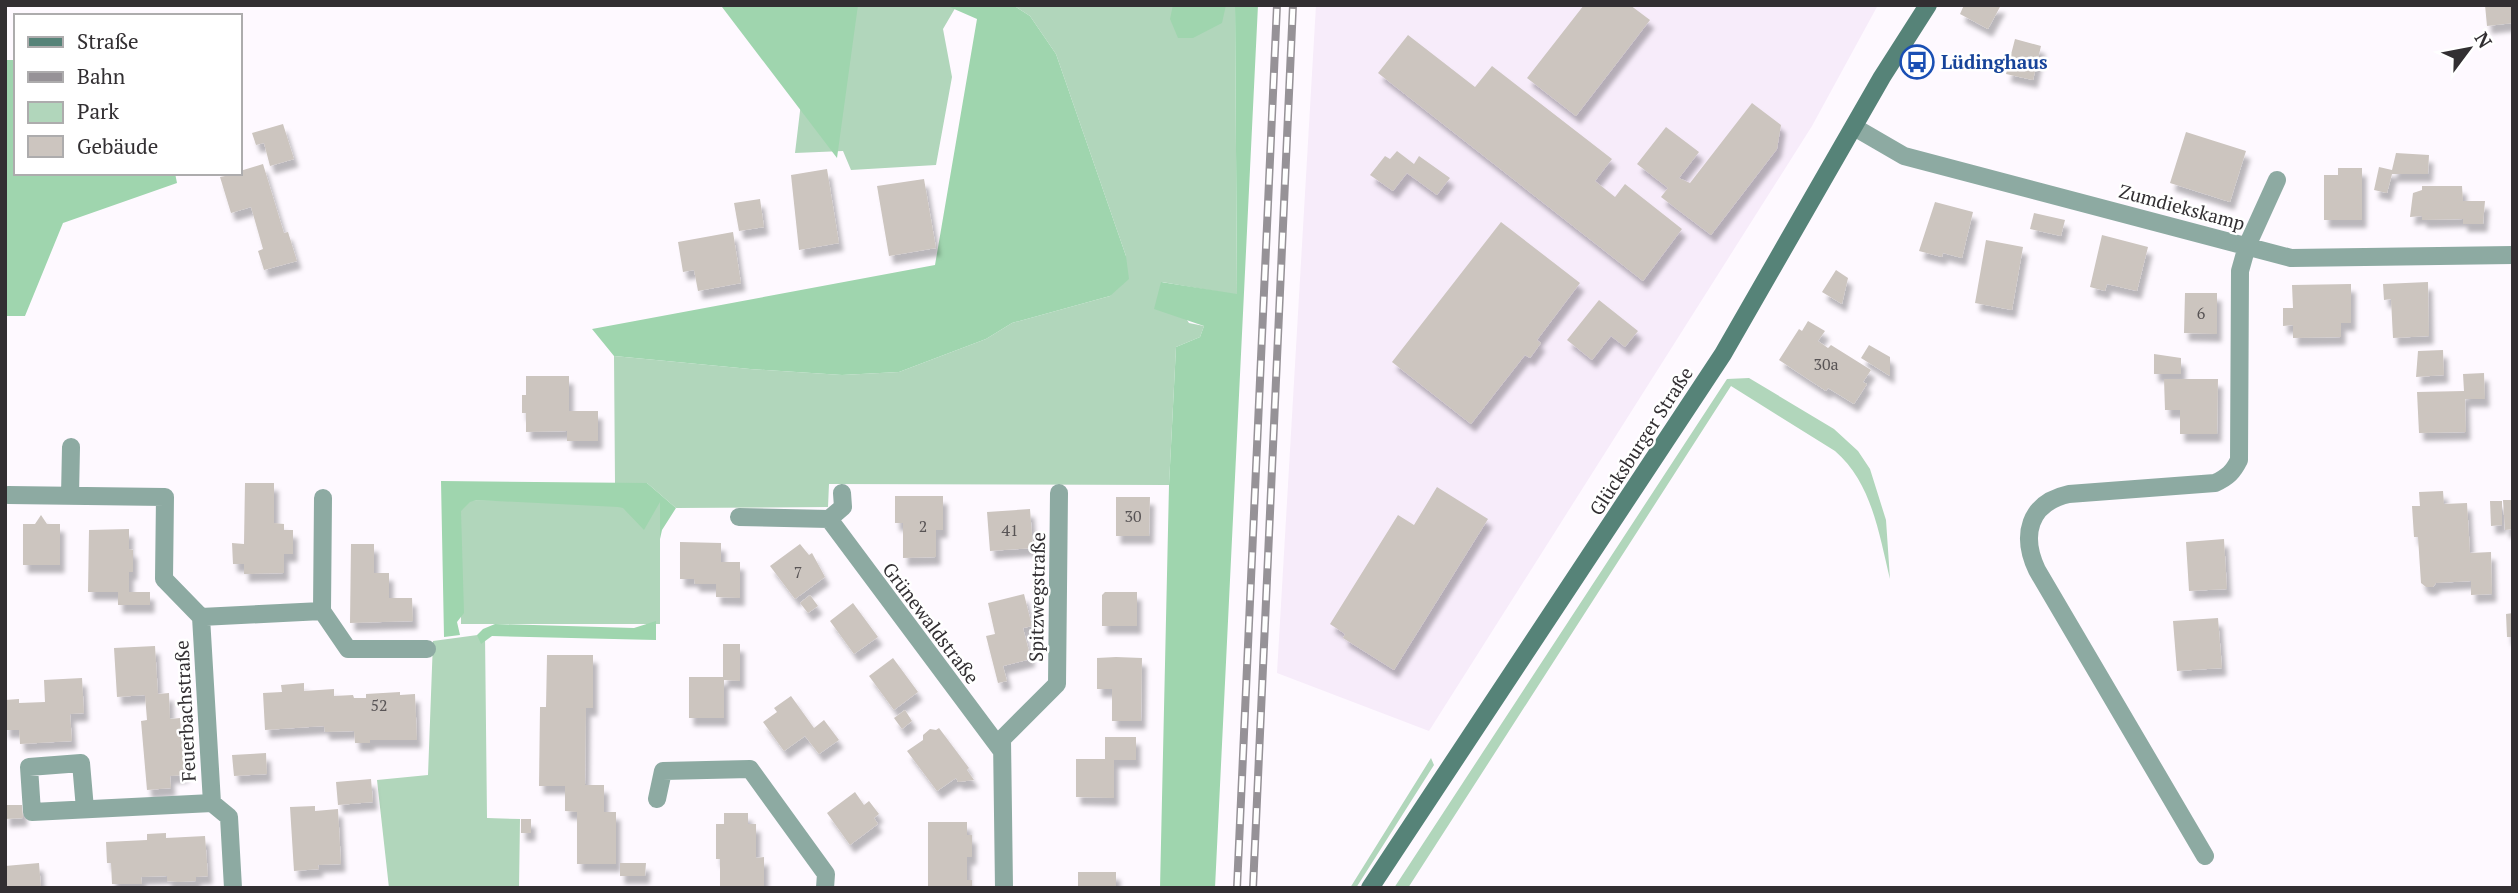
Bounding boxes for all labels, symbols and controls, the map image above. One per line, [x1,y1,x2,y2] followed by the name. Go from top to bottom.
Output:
[14,14,242,175] legend
[2434,14,2504,84] north arrow
[77,27,139,55] text: Straße
[2469,27,2499,53] text: N
[1898,43,1936,81] bus stop icon: Lüdinghaus
[1941,49,2048,74] place label: Lüdinghaus
[77,62,126,90] text: Bahn
[77,97,119,125] text: Park
[77,132,158,160] text: Gebäude
[2116,178,2248,235] street label: Zumdiekskamp
[2197,302,2206,324] house number: 6
[1813,353,1839,375] house number: 30a
[1583,362,1698,520] street label: Glücksburger Straße
[1124,505,1142,527] house number: 30
[919,515,927,537] house number: 2
[1001,519,1019,541] house number: 41
[1023,532,1050,662] street label: Spitzwegstraße
[878,557,985,688] street label: Grünewaldstraße
[794,561,802,583] house number: 7
[168,640,201,782] street label: Feuerbachstraße
[370,694,388,716] house number: 52

